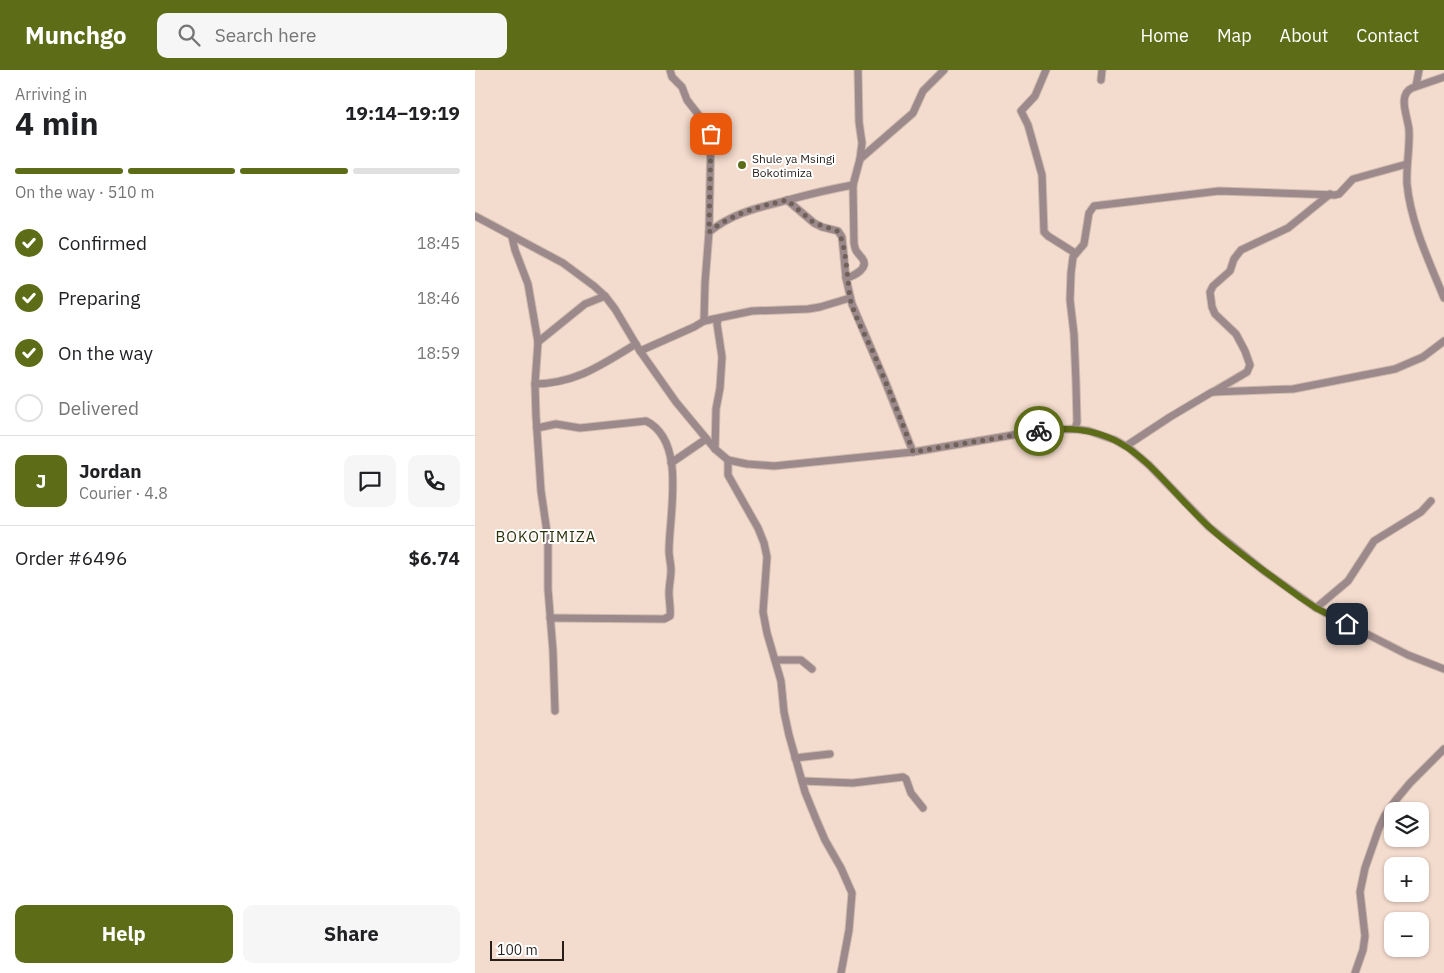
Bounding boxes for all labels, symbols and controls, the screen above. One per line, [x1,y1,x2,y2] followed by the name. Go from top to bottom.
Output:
[157,13,507,58] search box
[25,19,127,51] text: Munchgo
[175,21,203,49] icon: search
[215,23,316,47] text: Search here
[1141,24,1189,47] text: Home
[1217,24,1252,47] text: Map
[1280,24,1328,47] text: About
[1356,24,1419,47] text: Contact
[15,84,87,104] text: Arriving in
[345,101,460,125] text: 19:14–19:19
[15,102,99,144] text: 4 min
[690,113,732,155] pin
[697,120,725,148] icon: bag
[752,151,835,180] place label: Shule ya Msingi Bokotimiza
[736,159,748,171] marker: Shule ya Msingi Bokotimiza
[15,182,154,202] text: On the way · 510 m
[15,229,43,257] icon: check
[58,231,147,255] text: Confirmed
[417,233,460,253] text: 18:45
[15,284,43,312] icon: check
[58,286,140,310] text: Preparing
[417,288,460,308] text: 18:46
[15,339,43,367] icon: check
[58,341,153,365] text: On the way
[417,343,460,363] text: 18:59
[58,396,139,420] text: Delivered
[1014,406,1064,456] courier
[1025,417,1053,445] icon: bike
[344,455,396,507] button: chat
[408,455,460,507] button: phone
[79,459,142,483] text: Jordan
[36,469,46,493] text: J
[79,483,168,503] text: Courier · 4.8
[496,527,596,546] district label: BOKOTIMIZA
[15,546,127,570] text: Order #6496
[408,546,460,570] text: $6.74
[1326,603,1368,645] pin
[1333,610,1361,638] icon: home
[1384,802,1429,957] map controls
[1384,802,1429,847] button: layers
[1384,857,1429,902] button: +
[15,905,233,963] button: Help
[243,905,460,963] button: Share
[1384,912,1429,957] button: −
[490,938,564,961] scale bar
[497,941,538,959] text: 100 m

